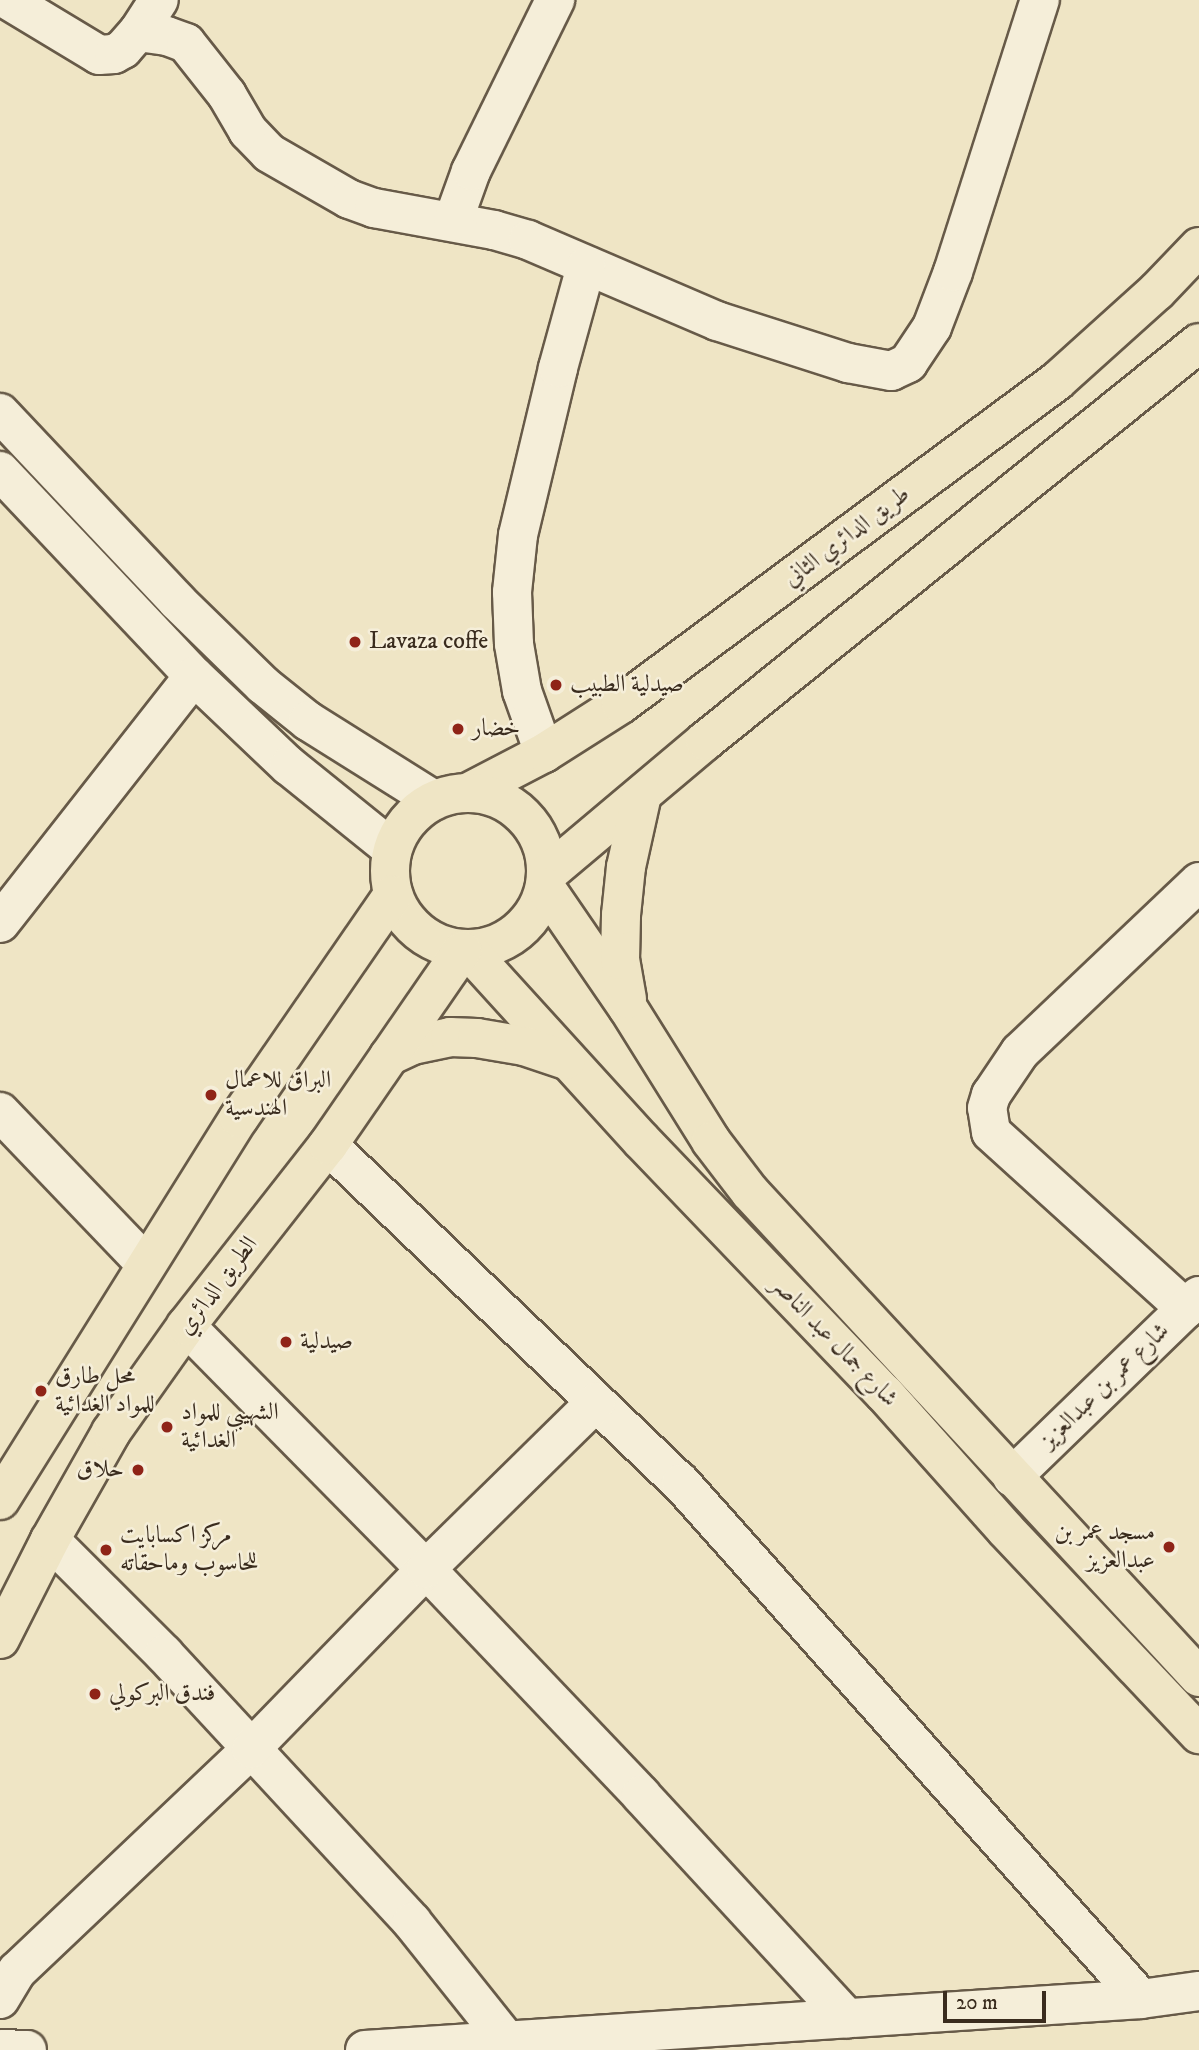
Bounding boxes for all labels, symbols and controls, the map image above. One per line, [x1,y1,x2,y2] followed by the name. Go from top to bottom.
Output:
[778,480,916,594] street label: طريق الدائري الثاني
[369,628,488,656] place label: Lavaza coffe
[347,634,363,650] marker: Lavaza coffe
[570,671,684,699] place label: صيدلية الطبيب
[548,677,564,693] marker: صيدلية الطبيب
[472,715,520,743] place label: خضار
[450,721,466,737] marker: خضار
[225,1067,331,1123] place label: البراق للاعمال الهندسية
[203,1087,219,1103] marker: البراق للاعمال الهندسية
[172,1231,264,1341] street label: الطريق الدائري
[765,1271,903,1413] street label: شارع جمال عبد الناصر
[1034,1317,1176,1455] street label: شارع عمر بن عبدالعزيز
[300,1328,353,1356] place label: صيدلية
[278,1334,294,1350] marker: صيدلية
[55,1363,155,1419] place label: محل طارق للمواد الغدائية
[33,1383,49,1399] marker: محل طارق للمواد الغدائية
[181,1399,279,1455] place label: الشهيبي للمواد الغدائية
[159,1419,175,1435] marker: الشهيبي للمواد الغدائية
[76,1456,124,1484] place label: حلاق
[130,1462,146,1478] marker: حلاق
[1055,1519,1155,1575] place label: مسجد عمر بن عبدالعزيز
[120,1522,258,1578] place label: مركز اكسابايت للحاسوب وماحقاته
[1161,1539,1177,1555] marker: مسجد عمر بن عبدالعزيز
[98,1542,114,1558] marker: مركز اكسابايت للحاسوب وماحقاته
[109,1680,215,1708] place label: فندق البركولي
[87,1686,103,1702] marker: فندق البركولي
[947,1976,1050,2020] scale bar
[956,1990,998,2016] text: 20 m

